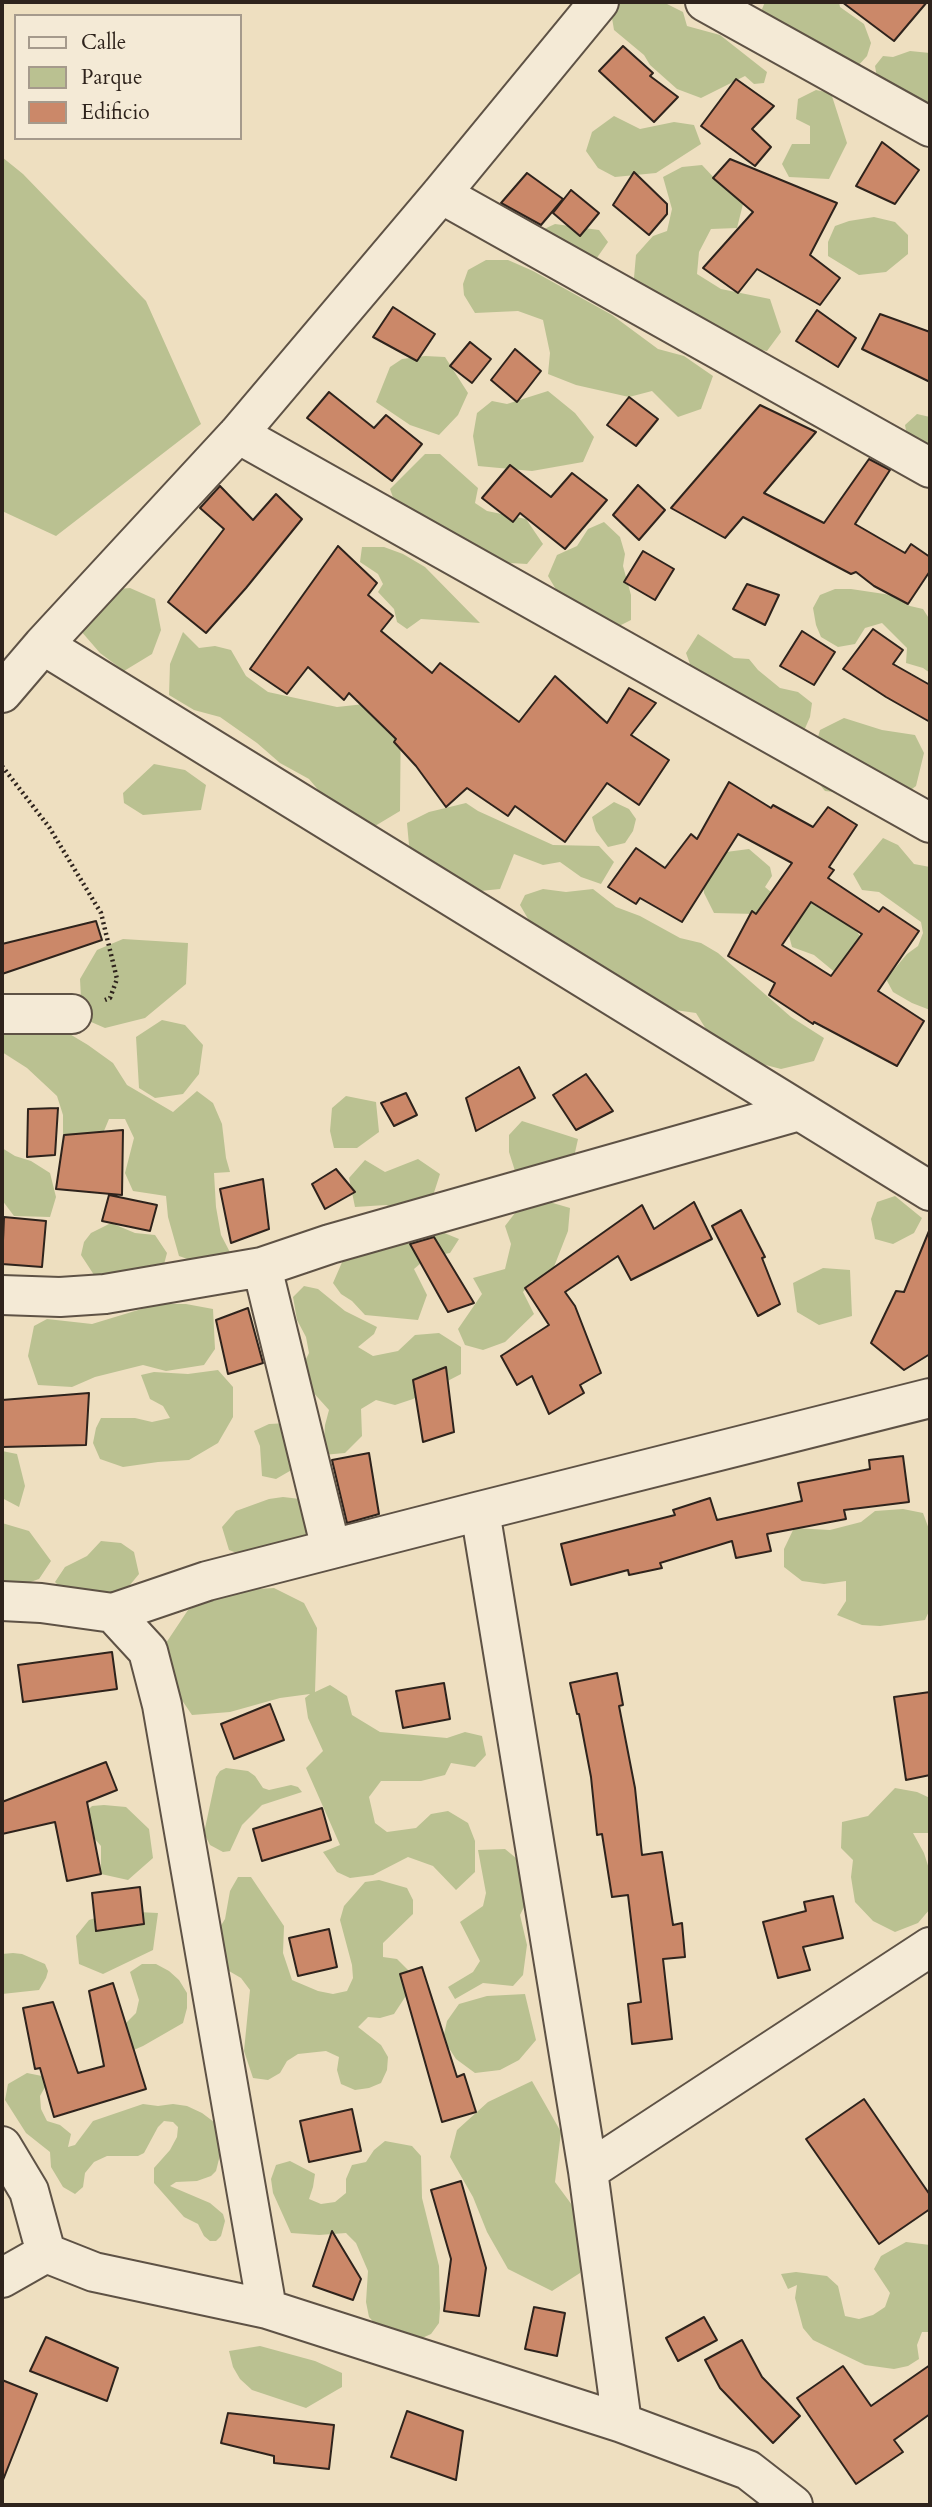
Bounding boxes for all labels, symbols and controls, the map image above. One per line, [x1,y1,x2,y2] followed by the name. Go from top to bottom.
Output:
[14,14,242,140] legend
[81,28,126,57] text: Calle
[81,63,142,92] text: Parque
[81,98,150,127] text: Edificio

